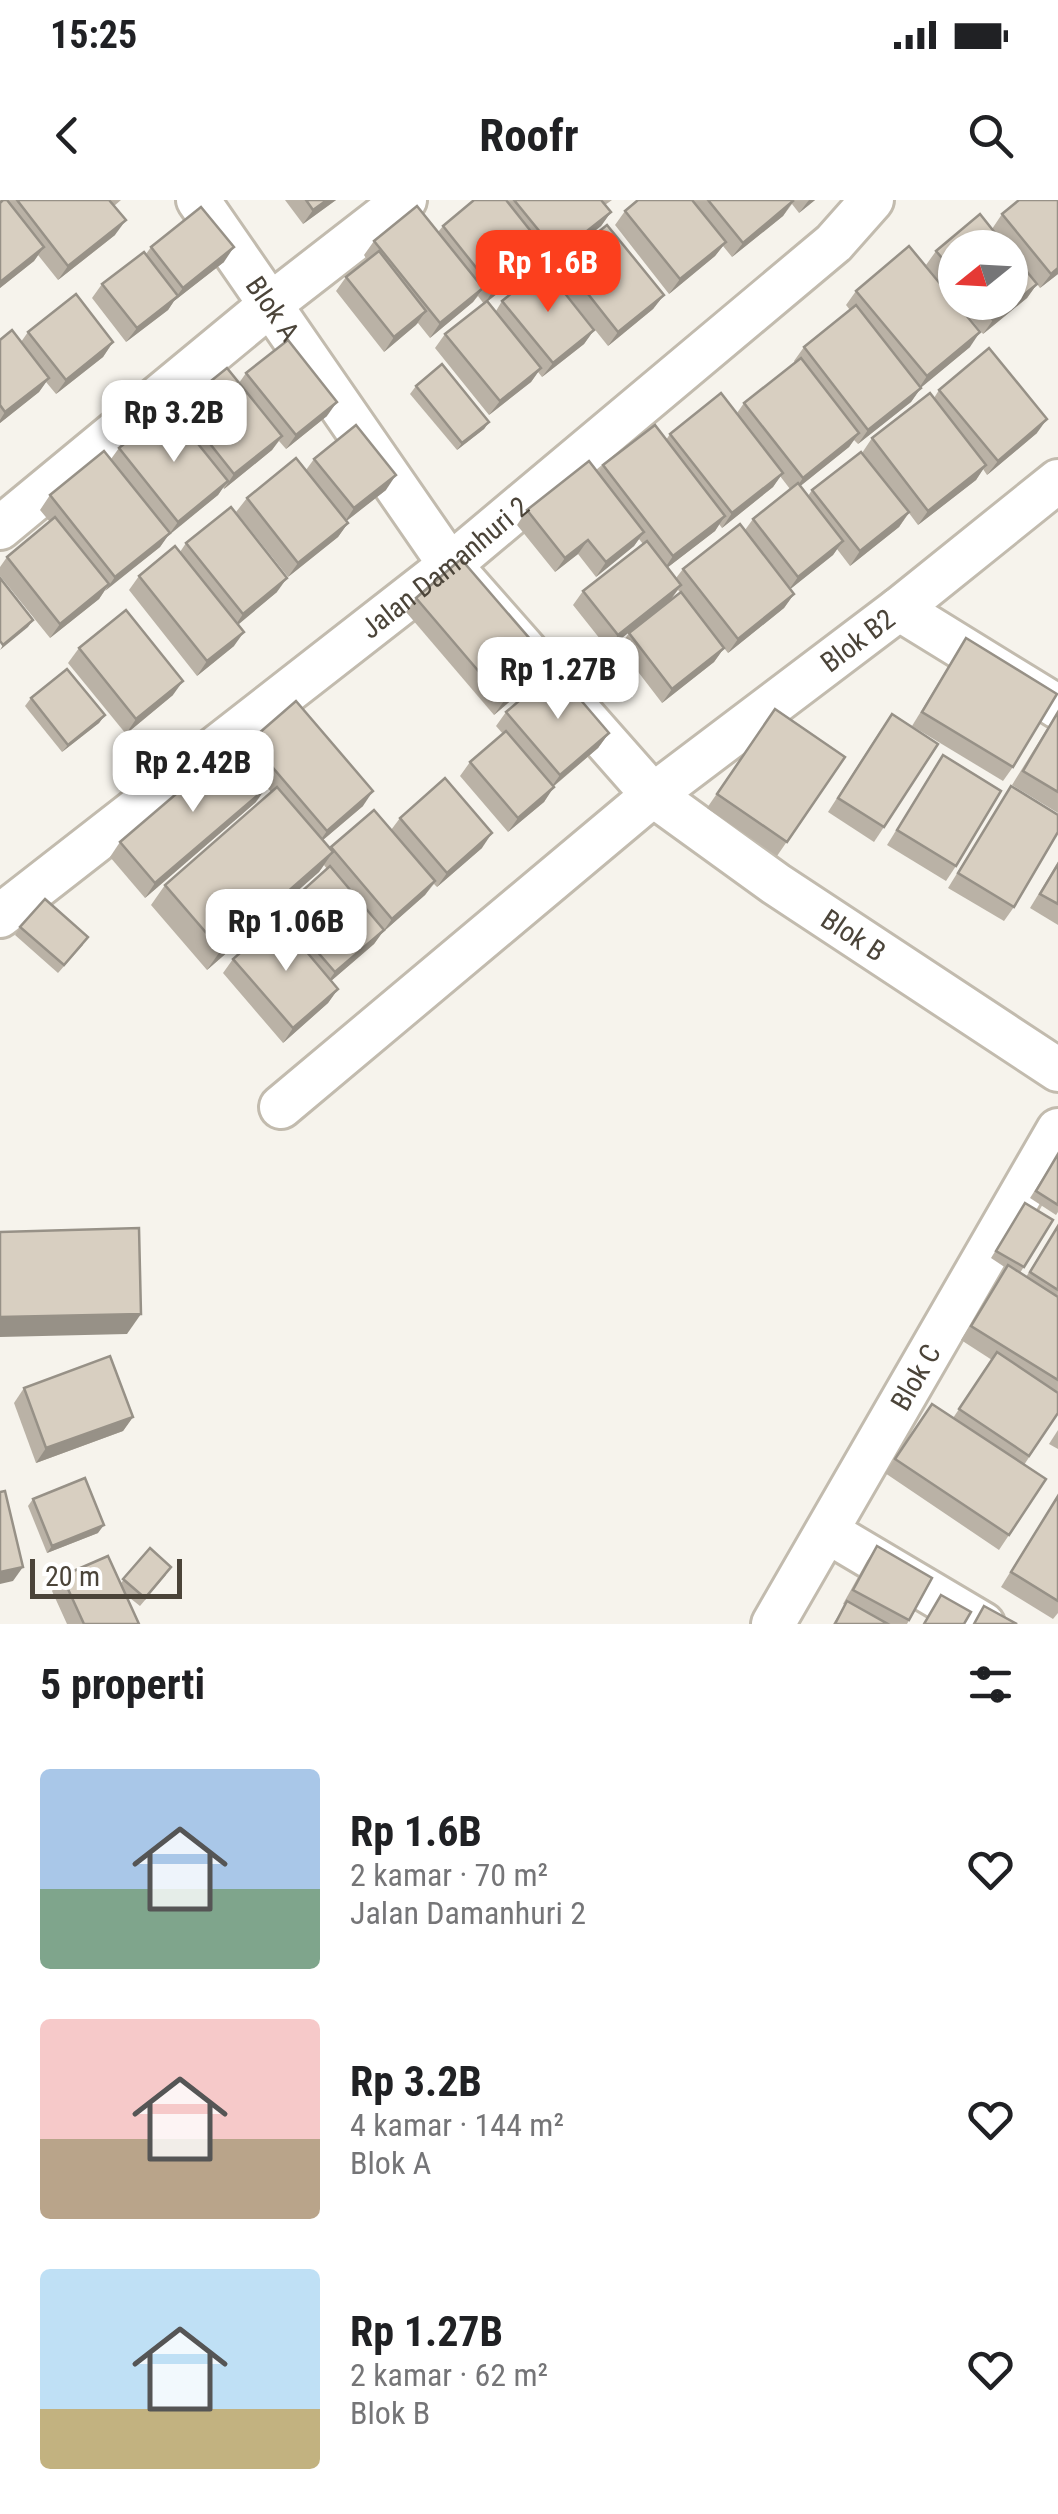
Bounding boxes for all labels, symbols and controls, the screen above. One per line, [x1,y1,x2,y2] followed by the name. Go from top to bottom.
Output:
[50,13,137,57] text: 15:25
[40,108,95,163] icon: back
[963,108,1018,163] icon: search
[479,109,579,162] text: Roofr
[456,230,640,315] pin: Rp 1.6B
[938,230,1028,320] north arrow
[938,230,1028,320] map controls
[498,243,598,281] text: Rp 1.6B
[239,270,306,348] street label: Blok A
[82,380,266,465] pin: Rp 3.2B
[124,393,224,431] text: Rp 3.2B
[354,490,536,645] street label: Jalan Damanhuri 2
[814,602,901,679] street label: Blok B2
[455,637,661,722] pin: Rp 1.27B
[500,650,616,688] text: Rp 1.27B
[90,730,296,815] pin: Rp 2.42B
[135,743,251,781] text: Rp 2.42B
[183,889,389,974] pin: Rp 1.06B
[228,902,344,940] text: Rp 1.06B
[815,902,892,969] street label: Blok B
[884,1339,948,1416] street label: Blok C
[30,1554,182,1598] scale bar
[45,1560,100,1593] text: 20 m
[963,1657,1018,1712] icon: filters
[40,1660,205,1709] text: 5 properti
[350,1807,482,1856] text: Rp 1.6B
[120,1809,240,1929] icon: home
[963,1842,1018,1897] icon: heart
[350,1856,548,1894] text: 2 kamar · 70 m²
[350,1894,586,1932] text: Jalan Damanhuri 2
[350,2057,482,2106] text: Rp 3.2B
[120,2059,240,2179] icon: home
[963,2092,1018,2147] icon: heart
[350,2106,564,2144] text: 4 kamar · 144 m²
[350,2144,431,2182] text: Blok A
[350,2307,503,2356] text: Rp 1.27B
[120,2309,240,2429] icon: home
[963,2342,1018,2397] icon: heart
[350,2356,548,2394] text: 2 kamar · 62 m²
[350,2394,430,2432] text: Blok B

